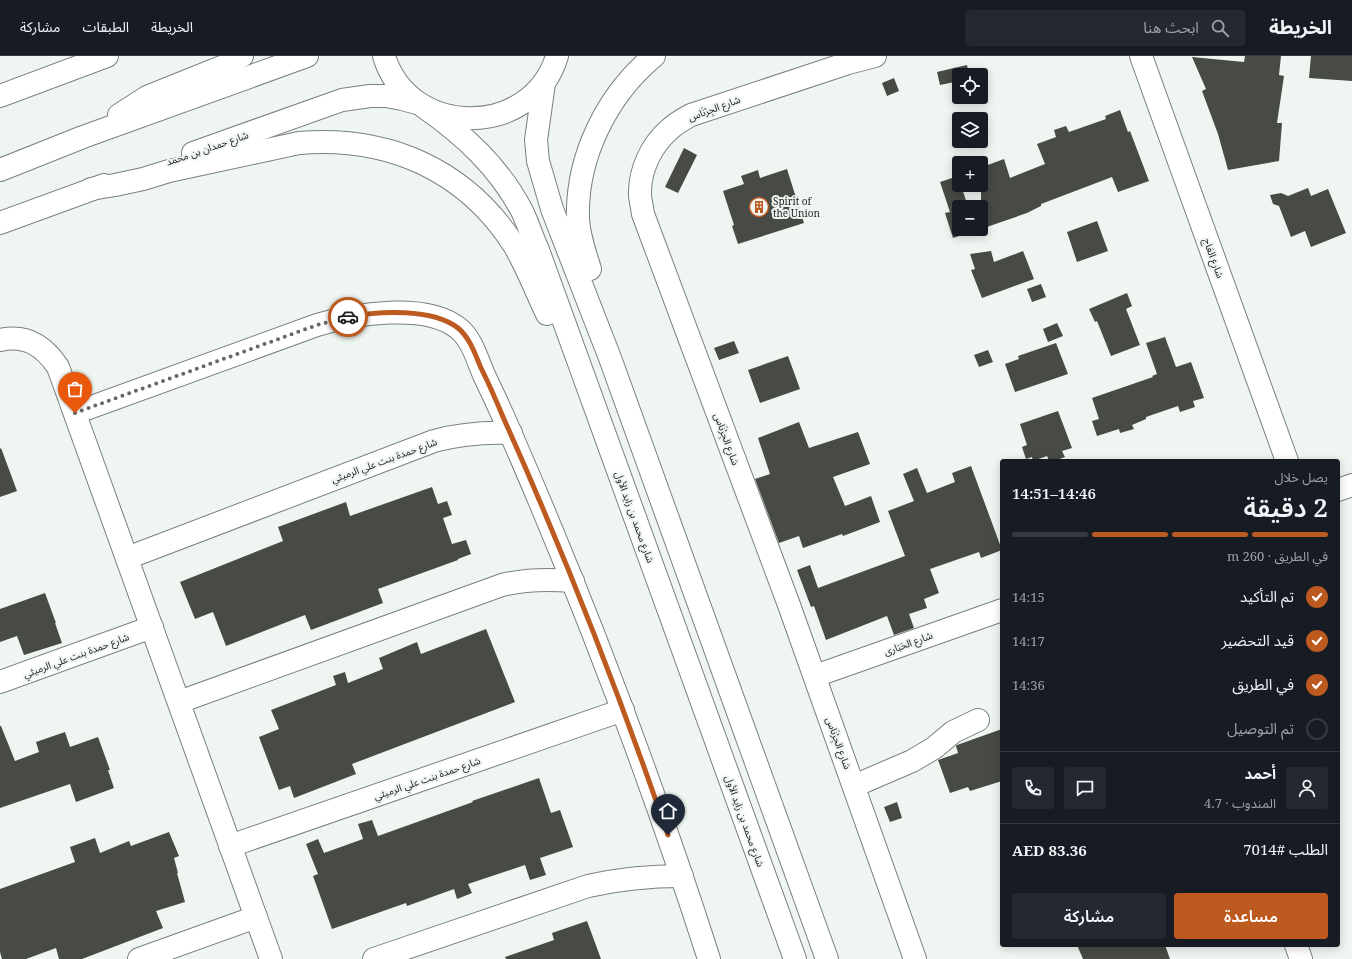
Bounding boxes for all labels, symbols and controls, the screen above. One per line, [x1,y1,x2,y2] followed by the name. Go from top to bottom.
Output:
[965,10,1245,46] search box
[1269,14,1332,40] text: الخريطة
[20,17,60,36] text: مشاركة
[82,17,129,36] text: الطبقات
[151,17,193,36] text: الخريطة
[1143,17,1199,37] text: ابحث هنا
[1209,17,1231,39] icon: search
[952,68,988,236] map controls
[952,68,988,104] button: locate
[686,92,743,125] street label: شارع الجِرْنَاس
[952,112,988,148] button: layers
[164,127,251,170] street label: شارع حمدان بن محمد
[952,156,988,192] button: +
[773,194,820,220] place label: Spirit of the Union
[748,196,770,218] building icon: Spirit of the Union
[952,200,988,236] button: −
[1199,236,1228,280] street label: شارع العَاج
[328,297,368,337] courier
[337,306,359,328] icon: car
[58,372,92,413] pin
[64,378,86,400] icon: bag
[710,411,743,468] street label: شارع الجِرْنَاس
[329,434,440,487] street label: شارع حمدة بنت علي الرميثي
[1274,468,1328,486] text: يصل خلال
[611,469,658,565] street label: شارع محمد بن زايد الأول
[1012,483,1096,503] text: 14:46–14:51
[1244,489,1328,525] text: 2 دقيقة
[1227,547,1328,565] text: في الطريق · 260 m
[1240,586,1294,606] text: تم التأكيد
[1306,586,1328,608] icon: check
[1012,588,1045,606] text: 14:15
[882,628,935,659] street label: شارع الحَبَارى
[21,629,132,682] street label: شارع حمدة بنت علي الرميثي
[1221,630,1294,650] text: قيد التحضير
[1306,630,1328,652] icon: check
[1012,632,1045,650] text: 14:17
[1232,674,1294,694] text: في الطريق
[1306,674,1328,696] icon: check
[1012,676,1045,694] text: 14:36
[822,715,855,772] street label: شارع الجِرْنَاس
[1227,718,1294,738] text: تم التوصيل
[372,753,483,804] street label: شارع حمدة بنت علي الرميثي
[1245,763,1276,783] text: أحمد
[1012,767,1054,809] button: phone
[1064,767,1106,809] button: chat
[1286,767,1328,809] button: person
[721,773,768,869] street label: شارع محمد بن زايد الأول
[651,794,685,835] pin
[1204,794,1276,812] text: المندوب · 4.7
[657,800,679,822] icon: home
[1243,839,1328,859] text: الطلب #7014
[1012,840,1087,860] text: AED 83.36
[1012,893,1166,939] button: مشاركة
[1174,893,1328,939] button: مساعدة

